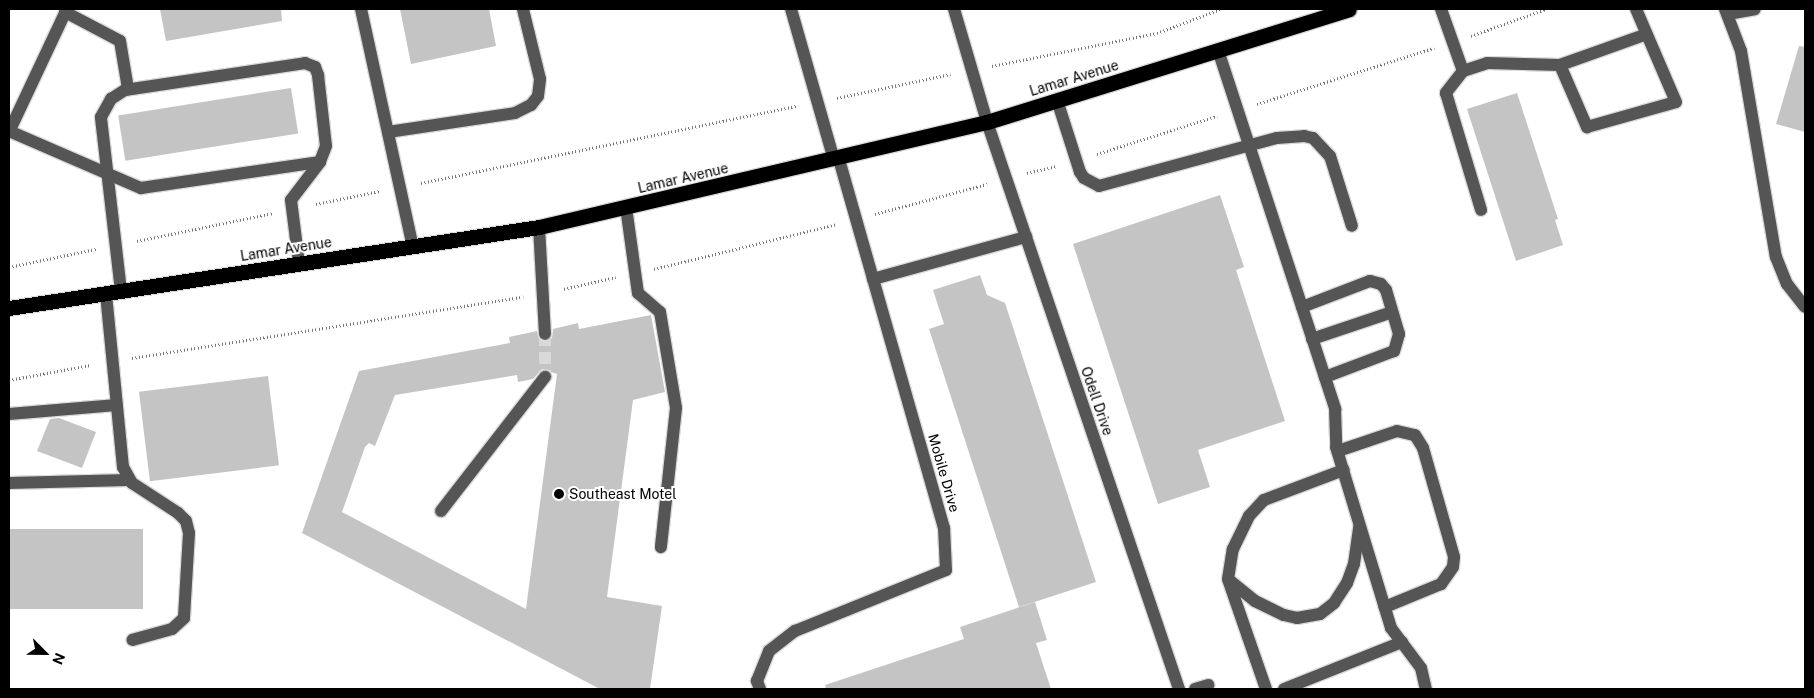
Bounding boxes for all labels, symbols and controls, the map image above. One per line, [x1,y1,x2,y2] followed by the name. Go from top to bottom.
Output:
[1027,56,1121,100] street label: Lamar Avenue
[636,159,730,197] street label: Lamar Avenue
[239,233,333,265] street label: Lamar Avenue
[1077,364,1117,438] street label: Odell Drive
[925,432,963,514] street label: Mobile Drive
[569,486,677,502] place label: Southeast Motel
[553,488,565,500] marker: Southeast Motel
[20,628,70,678] north arrow
[49,651,68,667] text: N

